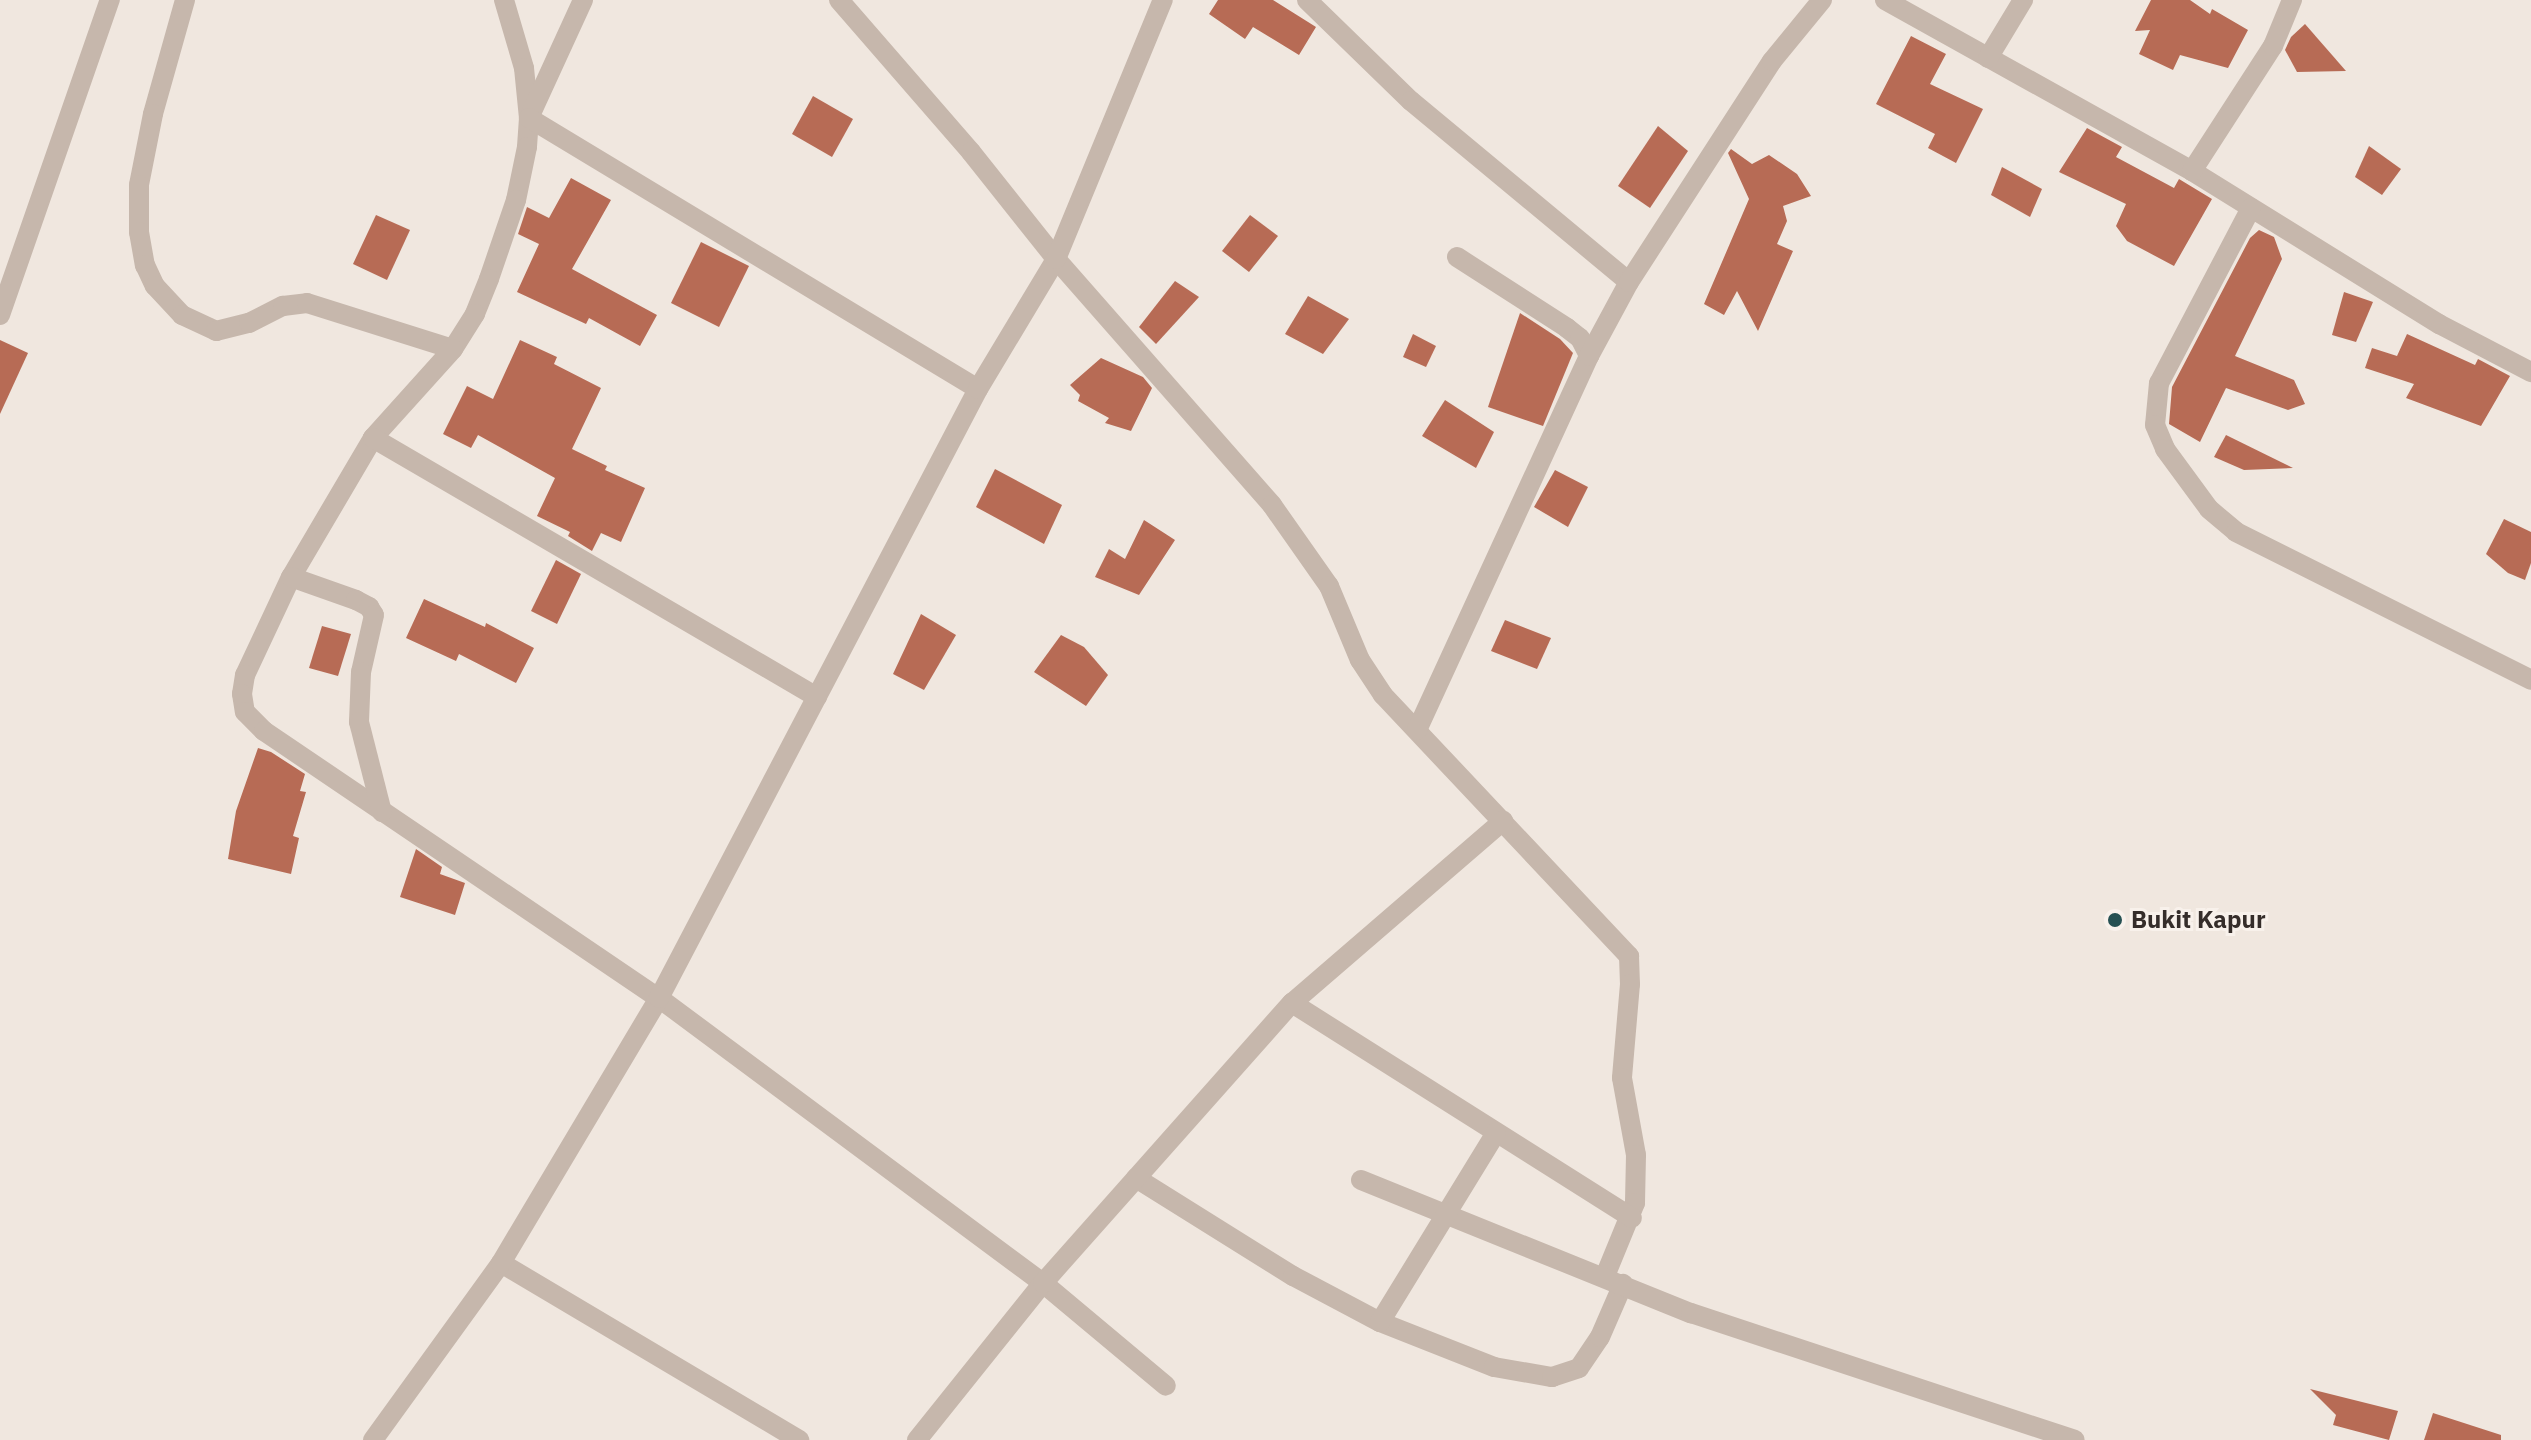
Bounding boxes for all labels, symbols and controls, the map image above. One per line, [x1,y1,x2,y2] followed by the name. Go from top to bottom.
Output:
[2131,906,2266,934] place label: Bukit Kapur
[2106,911,2124,929] marker: Bukit Kapur

